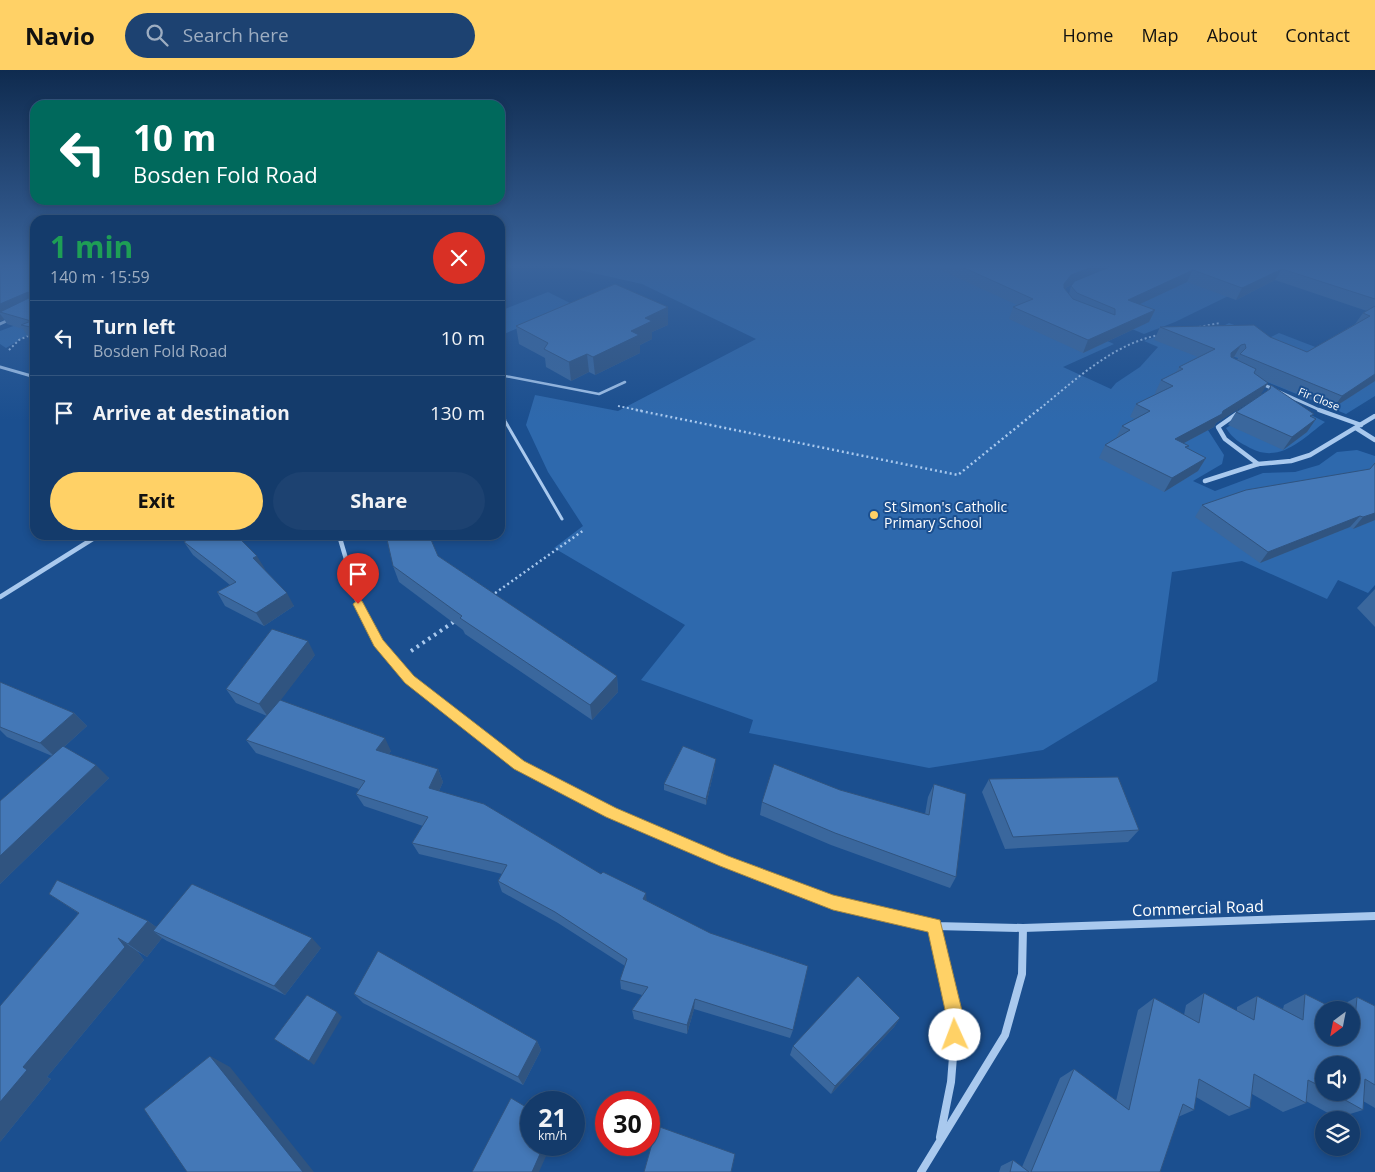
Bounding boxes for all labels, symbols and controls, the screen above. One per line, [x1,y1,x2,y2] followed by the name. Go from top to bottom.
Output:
[125,13,475,58] search box
[25,19,95,52] text: Navio
[143,21,171,49] icon: search
[183,22,289,48] text: Search here
[1063,23,1113,47] text: Home
[1141,23,1179,47] text: Map
[1207,23,1257,47] text: About
[1285,23,1350,47] text: Contact
[133,114,216,161] text: 10 m
[50,120,115,185] icon: left
[133,159,318,189] text: Bosden Fold Road
[50,226,133,267] text: 1 min
[433,232,485,284] button: close
[50,266,150,288] text: 140 m · 15:59
[93,314,175,340] text: Turn left
[50,324,78,352] icon: left
[441,325,485,351] text: 10 m
[93,340,227,362] text: Bosden Fold Road
[1296,383,1342,414] street label: Fir Close
[50,399,78,427] icon: arrive
[93,400,290,426] text: Arrive at destination
[430,400,485,426] text: 130 m
[50,472,263,530] button: Exit
[273,472,485,530] button: Share
[884,497,1008,532] place label: St Simon's Catholic Primary School
[868,509,880,521] marker: St Simon's Catholic Primary School
[337,553,379,604] pin
[344,560,372,588] icon: arrive
[1132,895,1264,921] street label: Commercial Road
[1315,1001,1360,1046] north arrow
[1315,1001,1360,1156] map controls
[928,1008,980,1060] position arrow
[1315,1056,1360,1101] button: sound
[595,1091,660,1156] speed limit sign: 30
[538,1100,567,1134] text: 21
[1315,1111,1360,1156] button: layers
[538,1127,567,1144] text: km/h

